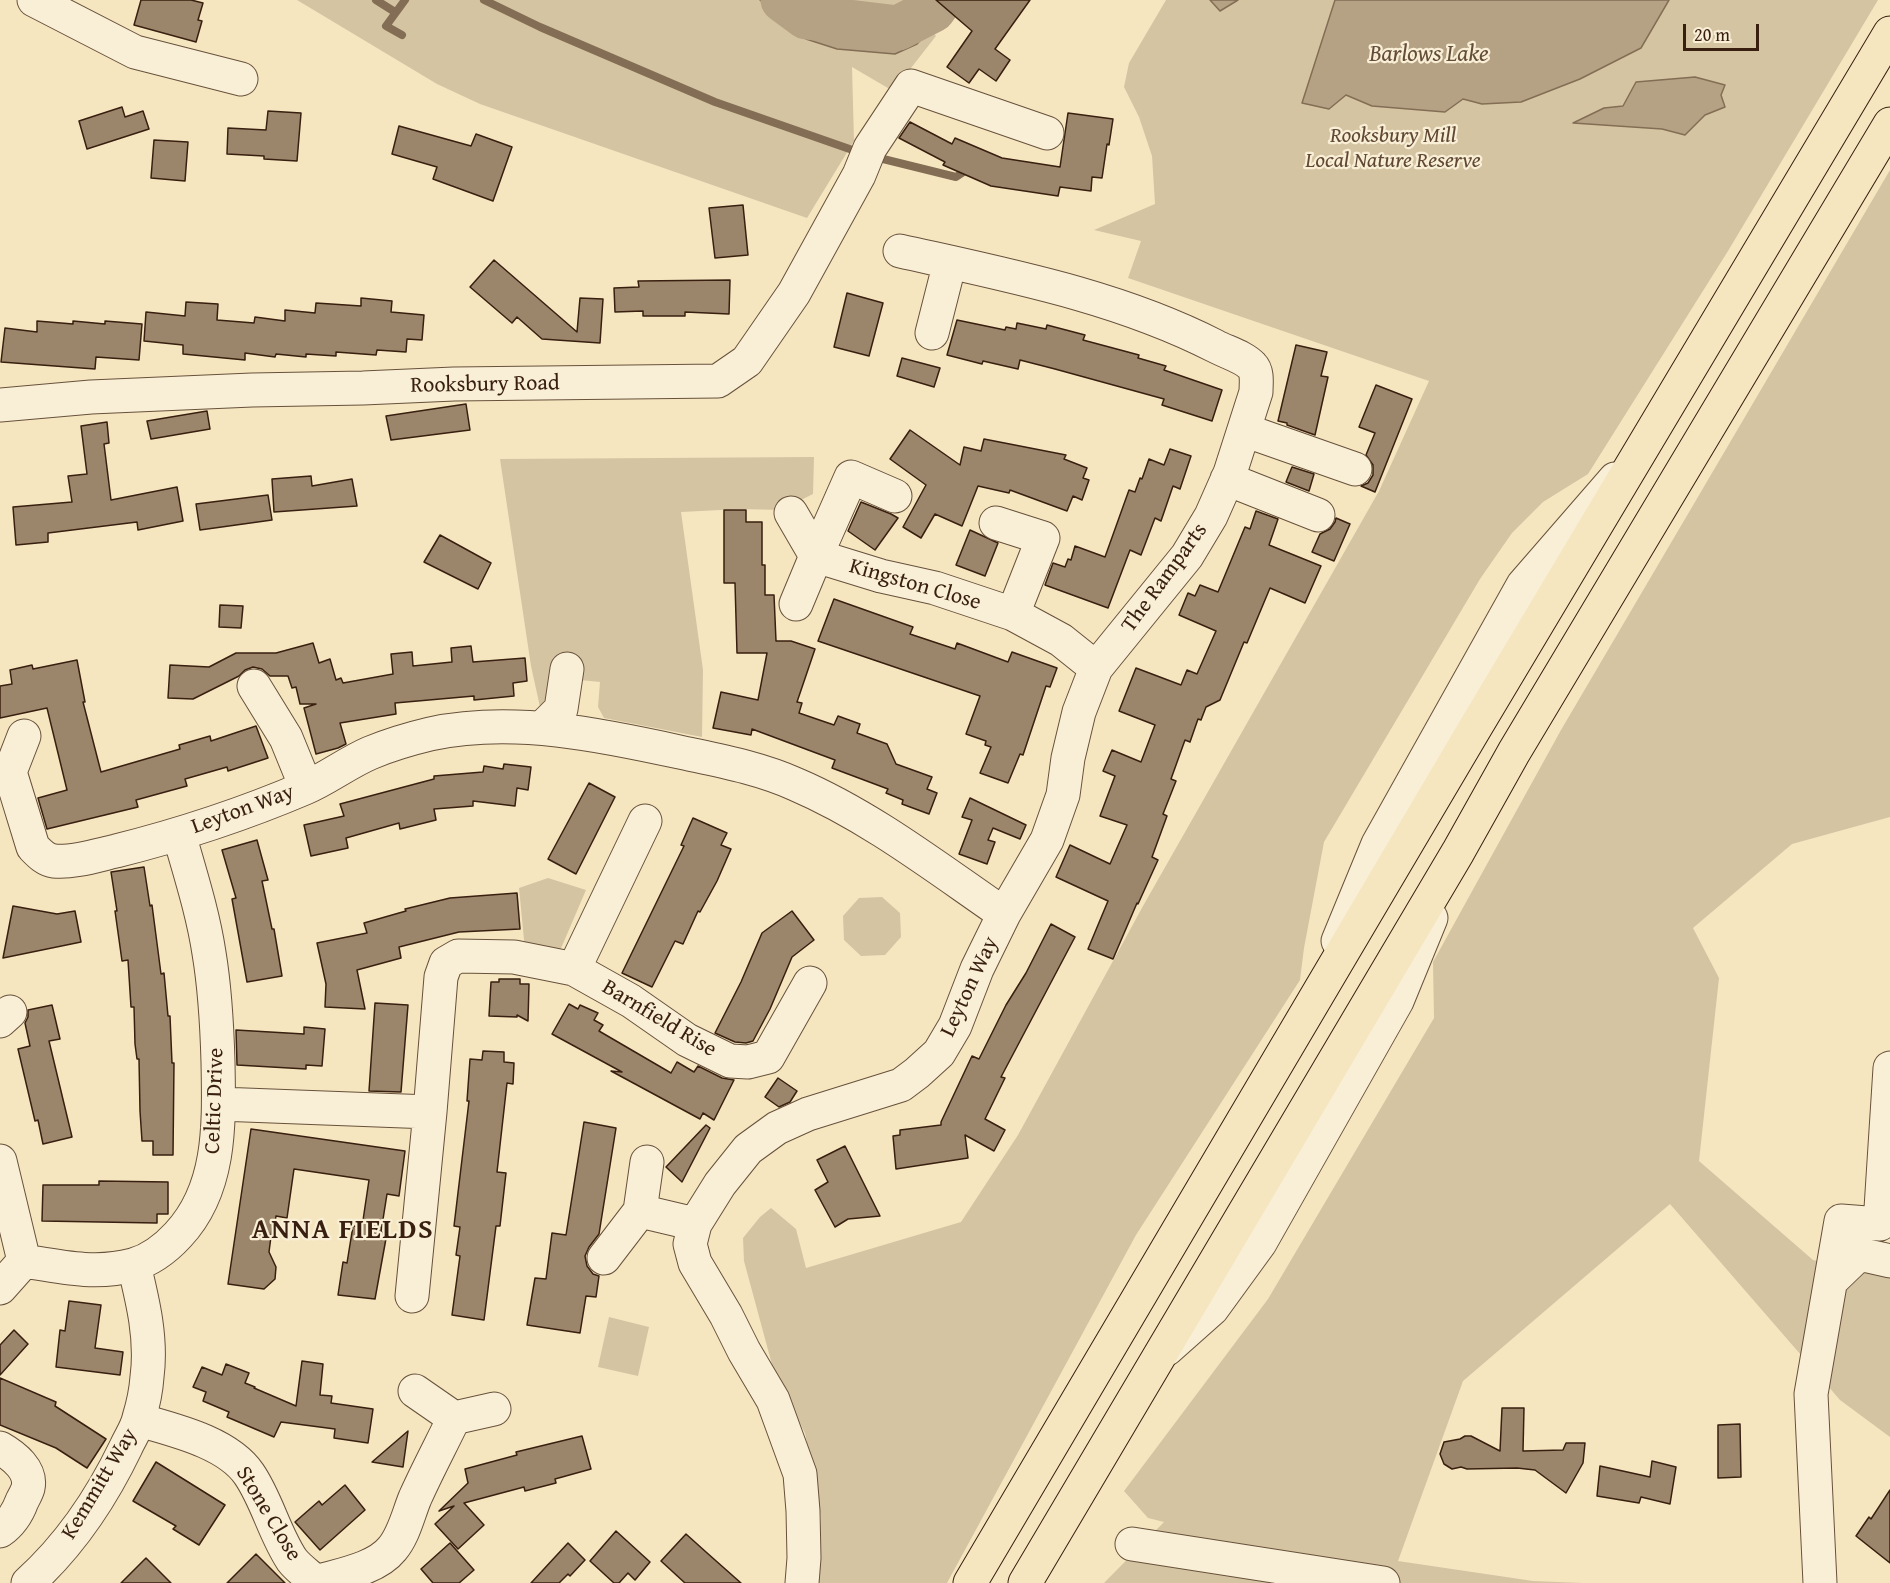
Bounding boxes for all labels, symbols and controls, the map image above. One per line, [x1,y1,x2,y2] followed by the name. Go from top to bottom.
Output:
[1686,12,1762,50] scale bar
[1694,21,1730,48] text: 20 m
[1369,41,1489,69] water label: Barlows Lake
[1305,123,1481,174] park label: Rooksbury Mill Local Nature Reserve
[410,370,560,400] street label: Rooksbury Road
[1116,518,1214,638] street label: The Ramparts
[846,554,984,616] street label: Kingston Close
[188,779,298,841] street label: Leyton Way
[935,933,1005,1041] street label: Leyton Way
[597,975,721,1063] street label: Barnfield Rise
[200,1047,230,1155] street label: Celtic Drive
[252,1214,434,1248] district label: ANNA FIELDS
[56,1424,144,1544] street label: Kemmitt Way
[229,1462,307,1566] street label: Stone Close

